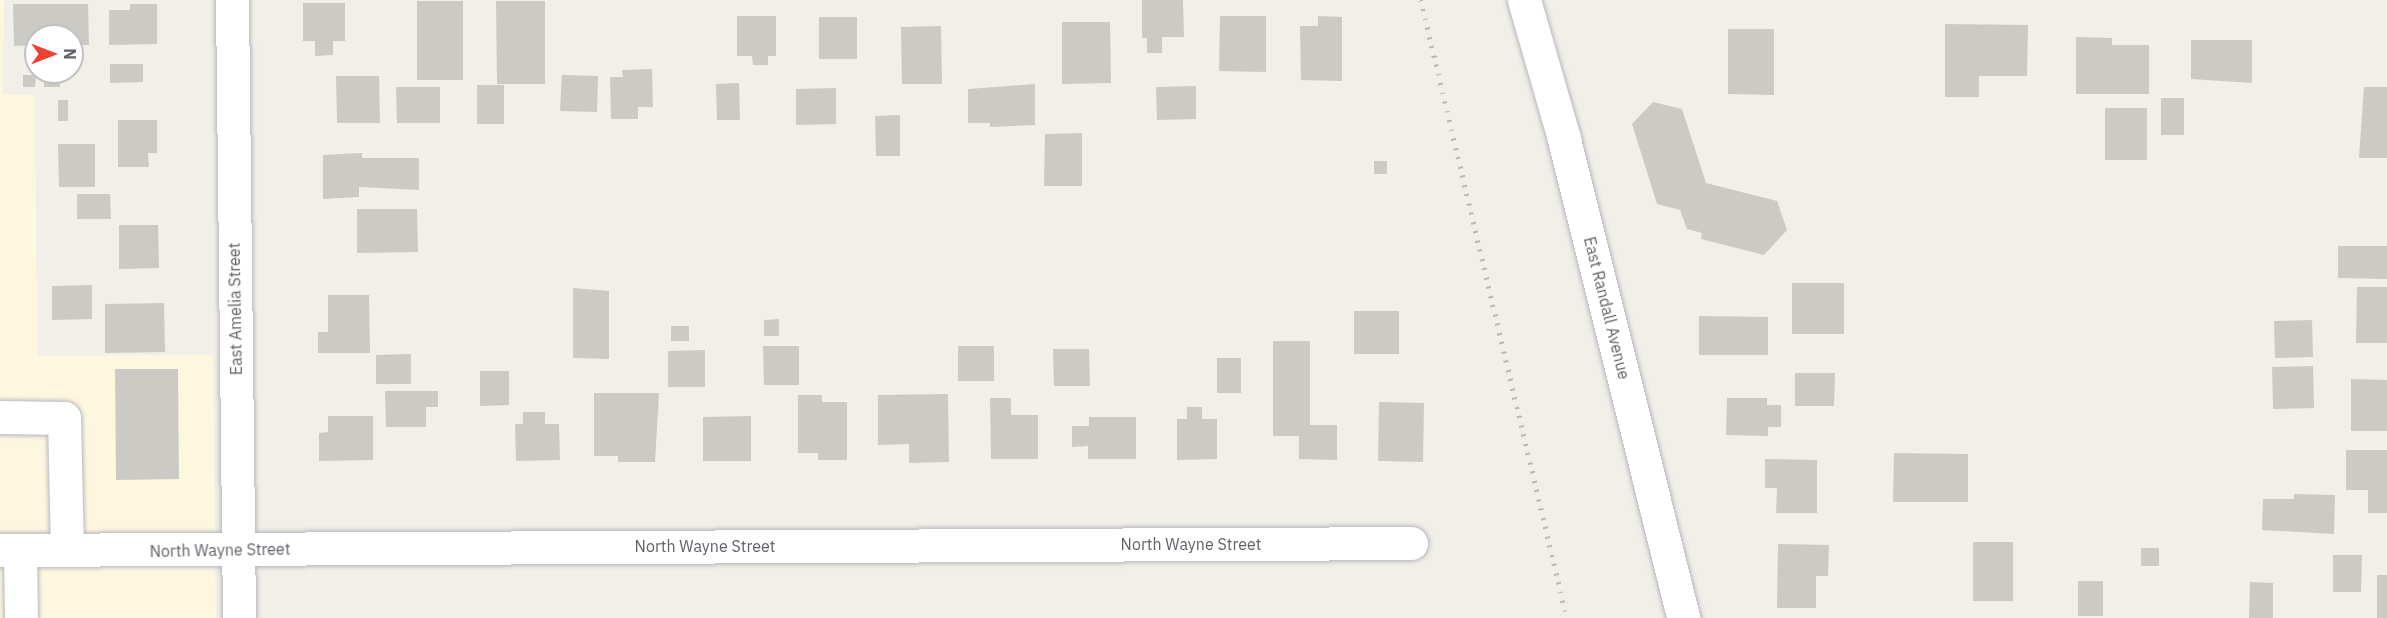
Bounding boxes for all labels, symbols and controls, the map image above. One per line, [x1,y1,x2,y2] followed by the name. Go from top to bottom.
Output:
[24,24,84,84] north arrow
[60,48,80,60] text: N
[1580,235,1634,381] street label: East Randall Avenue
[224,243,246,375] street label: East Amelia Street
[1121,534,1261,554] street label: North Wayne Street
[635,536,775,556] street label: North Wayne Street
[149,539,291,561] street label: North Wayne Street

